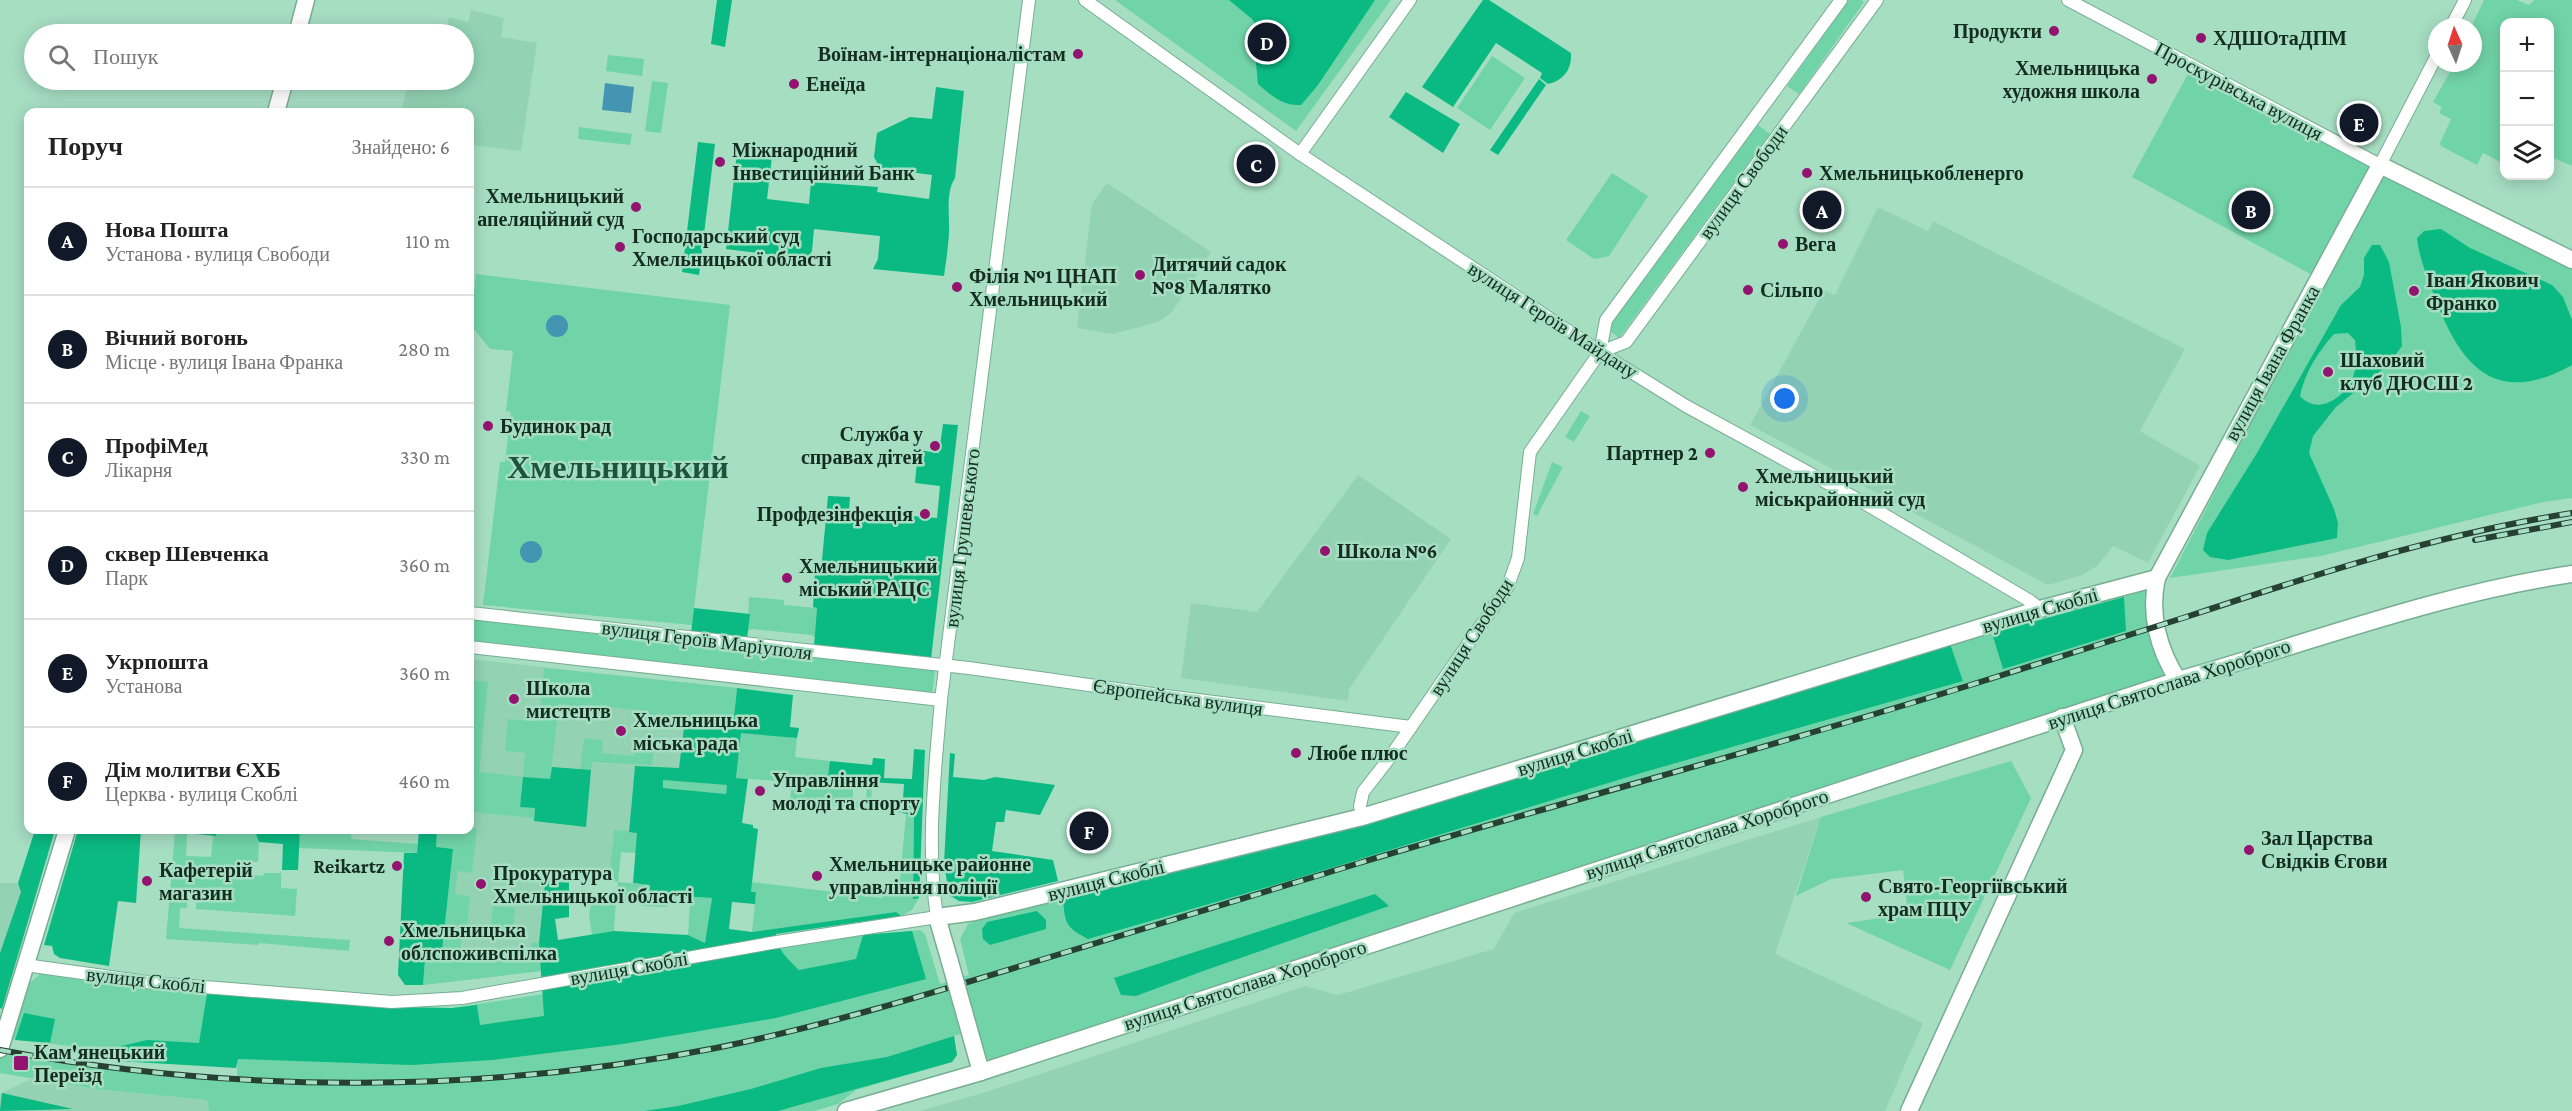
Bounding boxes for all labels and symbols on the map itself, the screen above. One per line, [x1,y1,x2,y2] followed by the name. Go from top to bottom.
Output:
[2428,18,2482,72] north arrow
[1248,20,1286,64] pin: D
[1953,20,2042,43] place label: Продукти
[2047,24,2061,38] marker: Продукти
[2213,27,2347,50] place label: ХДШОтаДПМ
[2194,31,2208,45] marker: ХДШОтаДПМ
[2151,37,2327,145] street label: Проскурівська вулиця
[818,43,1066,66] place label: Воїнам-інтернаціоналістам
[1071,47,1085,61] marker: Воїнам-інтернаціоналістам
[2003,57,2140,103] place label: Хмельницька художня школа
[2145,72,2159,86] marker: Хмельницька художня школа
[806,73,865,95] place label: Енеїда
[787,77,801,91] marker: Енеїда
[2340,100,2378,146] pin: E
[1694,121,1793,244] street label: вулиця Свободи
[732,139,915,184] place label: Міжнародний Інвестиційний Банк
[1236,142,1276,186] pin: C
[713,155,727,169] marker: Міжнародний Інвестиційний Банк
[1819,162,2024,185] place label: Хмельницькобленерго
[1800,166,1814,180] marker: Хмельницькобленерго
[477,185,624,231] place label: Хмельницький апеляційний суд
[1802,188,1842,232] pin: A
[2232,188,2270,232] pin: B
[629,200,643,214] marker: Хмельницький апеляційний суд
[632,225,832,270] place label: Господарський суд Хмельницької області
[1795,233,1836,255] place label: Вега
[1776,237,1790,251] marker: Вега
[613,240,627,254] marker: Господарський суд Хмельницької області
[1152,253,1287,298] place label: Дитячий садок №8 Малятко
[1464,257,1642,384] street label: вулиця Героїв Майдану
[969,265,1117,310] place label: Філія №1 ЦНАП Хмельницький
[1133,268,1147,282] marker: Дитячий садок №8 Малятко
[2426,269,2539,315] place label: Іван Якович Франко
[1760,279,1823,301] place label: Сільпо
[950,280,964,294] marker: Філія №1 ЦНАП Хмельницький
[2220,281,2325,445] street label: вулиця Івана Франка
[1741,283,1755,297] marker: Сільпо
[2407,284,2421,298] marker: Іван Якович Франко
[2340,349,2473,395] place label: Шаховий клуб ДЮСШ 2
[2321,365,2335,379] marker: Шаховий клуб ДЮСШ 2
[1770,384,1799,413] your location
[500,415,611,438] place label: Будинок рад
[481,419,495,433] marker: Будинок рад
[801,423,923,469] place label: Служба у справах дітей
[928,439,942,453] marker: Служба у справах дітей
[1606,442,1698,465] place label: Партнер 2
[1703,446,1717,460] marker: Партнер 2
[940,447,985,629] street label: вулиця Грушевського
[507,449,729,485] district label: Хмельницький
[1755,465,1925,511] place label: Хмельницький міськрайонний суд
[1736,480,1750,494] marker: Хмельницький міськрайонний суд
[757,503,913,526] place label: Профдезінфекція
[918,507,932,521] marker: Профдезінфекція
[1337,540,1437,562] place label: Школа №6
[1318,544,1332,558] marker: Школа №6
[799,555,937,601] place label: Хмельницький міський РАЦС
[780,571,794,585] marker: Хмельницький міський РАЦС
[1425,574,1518,700] street label: вулиця Свободи
[1980,583,2101,638] street label: вулиця Скоблі
[600,616,813,665] street label: вулиця Героїв Маріуполя
[2045,634,2293,735] street label: вулиця Святослава Хороброго
[1091,674,1264,721] street label: Європейська вулиця
[526,677,611,722] place label: Школа мистецтв
[507,692,521,706] marker: Школа мистецтв
[633,709,758,755] place label: Хмельницька міська рада
[614,724,628,738] marker: Хмельницька міська рада
[1515,724,1636,781] street label: вулиця Скоблі
[1308,742,1408,764] place label: Любе плюс
[1289,746,1303,760] marker: Любе плюс
[772,769,920,815] place label: Управління молоді та спорту
[753,784,767,798] marker: Управління молоді та спорту
[1583,784,1831,885] street label: вулиця Святослава Хороброго
[1070,808,1108,854] pin: F
[2261,827,2388,872] place label: Зал Царства Свідків Єгови
[2242,843,2256,857] marker: Зал Царства Свідків Єгови
[829,853,1031,899] place label: Хмельницьке районне управління поліції
[313,855,385,877] place label: Reikartz
[1045,855,1167,906] street label: вулиця Скоблі
[159,859,253,904] place label: Кафетерій магазин
[390,859,404,873] marker: Reikartz
[493,862,693,907] place label: Прокуратура Хмельницької області
[810,869,824,883] marker: Хмельницьке районне управління поліції
[140,874,154,888] marker: Кафетерій магазин
[1878,875,2067,921] place label: Свято-Георгіївський храм ПЦУ
[474,877,488,891] marker: Прокуратура Хмельницької області
[1859,890,1873,904] marker: Свято-Георгіївський храм ПЦУ
[401,919,557,964] place label: Хмельницька облспоживспілка
[382,934,396,948] marker: Хмельницька облспоживспілка
[1121,935,1369,1036] street label: вулиця Святослава Хороброго
[568,947,690,990] street label: вулиця Скоблі
[85,963,207,998] street label: вулиця Скоблі
[34,1041,165,1087] place label: Кам'янецький Переїзд
[12,1054,30,1072] marker: Кам'янецький Переїзд

